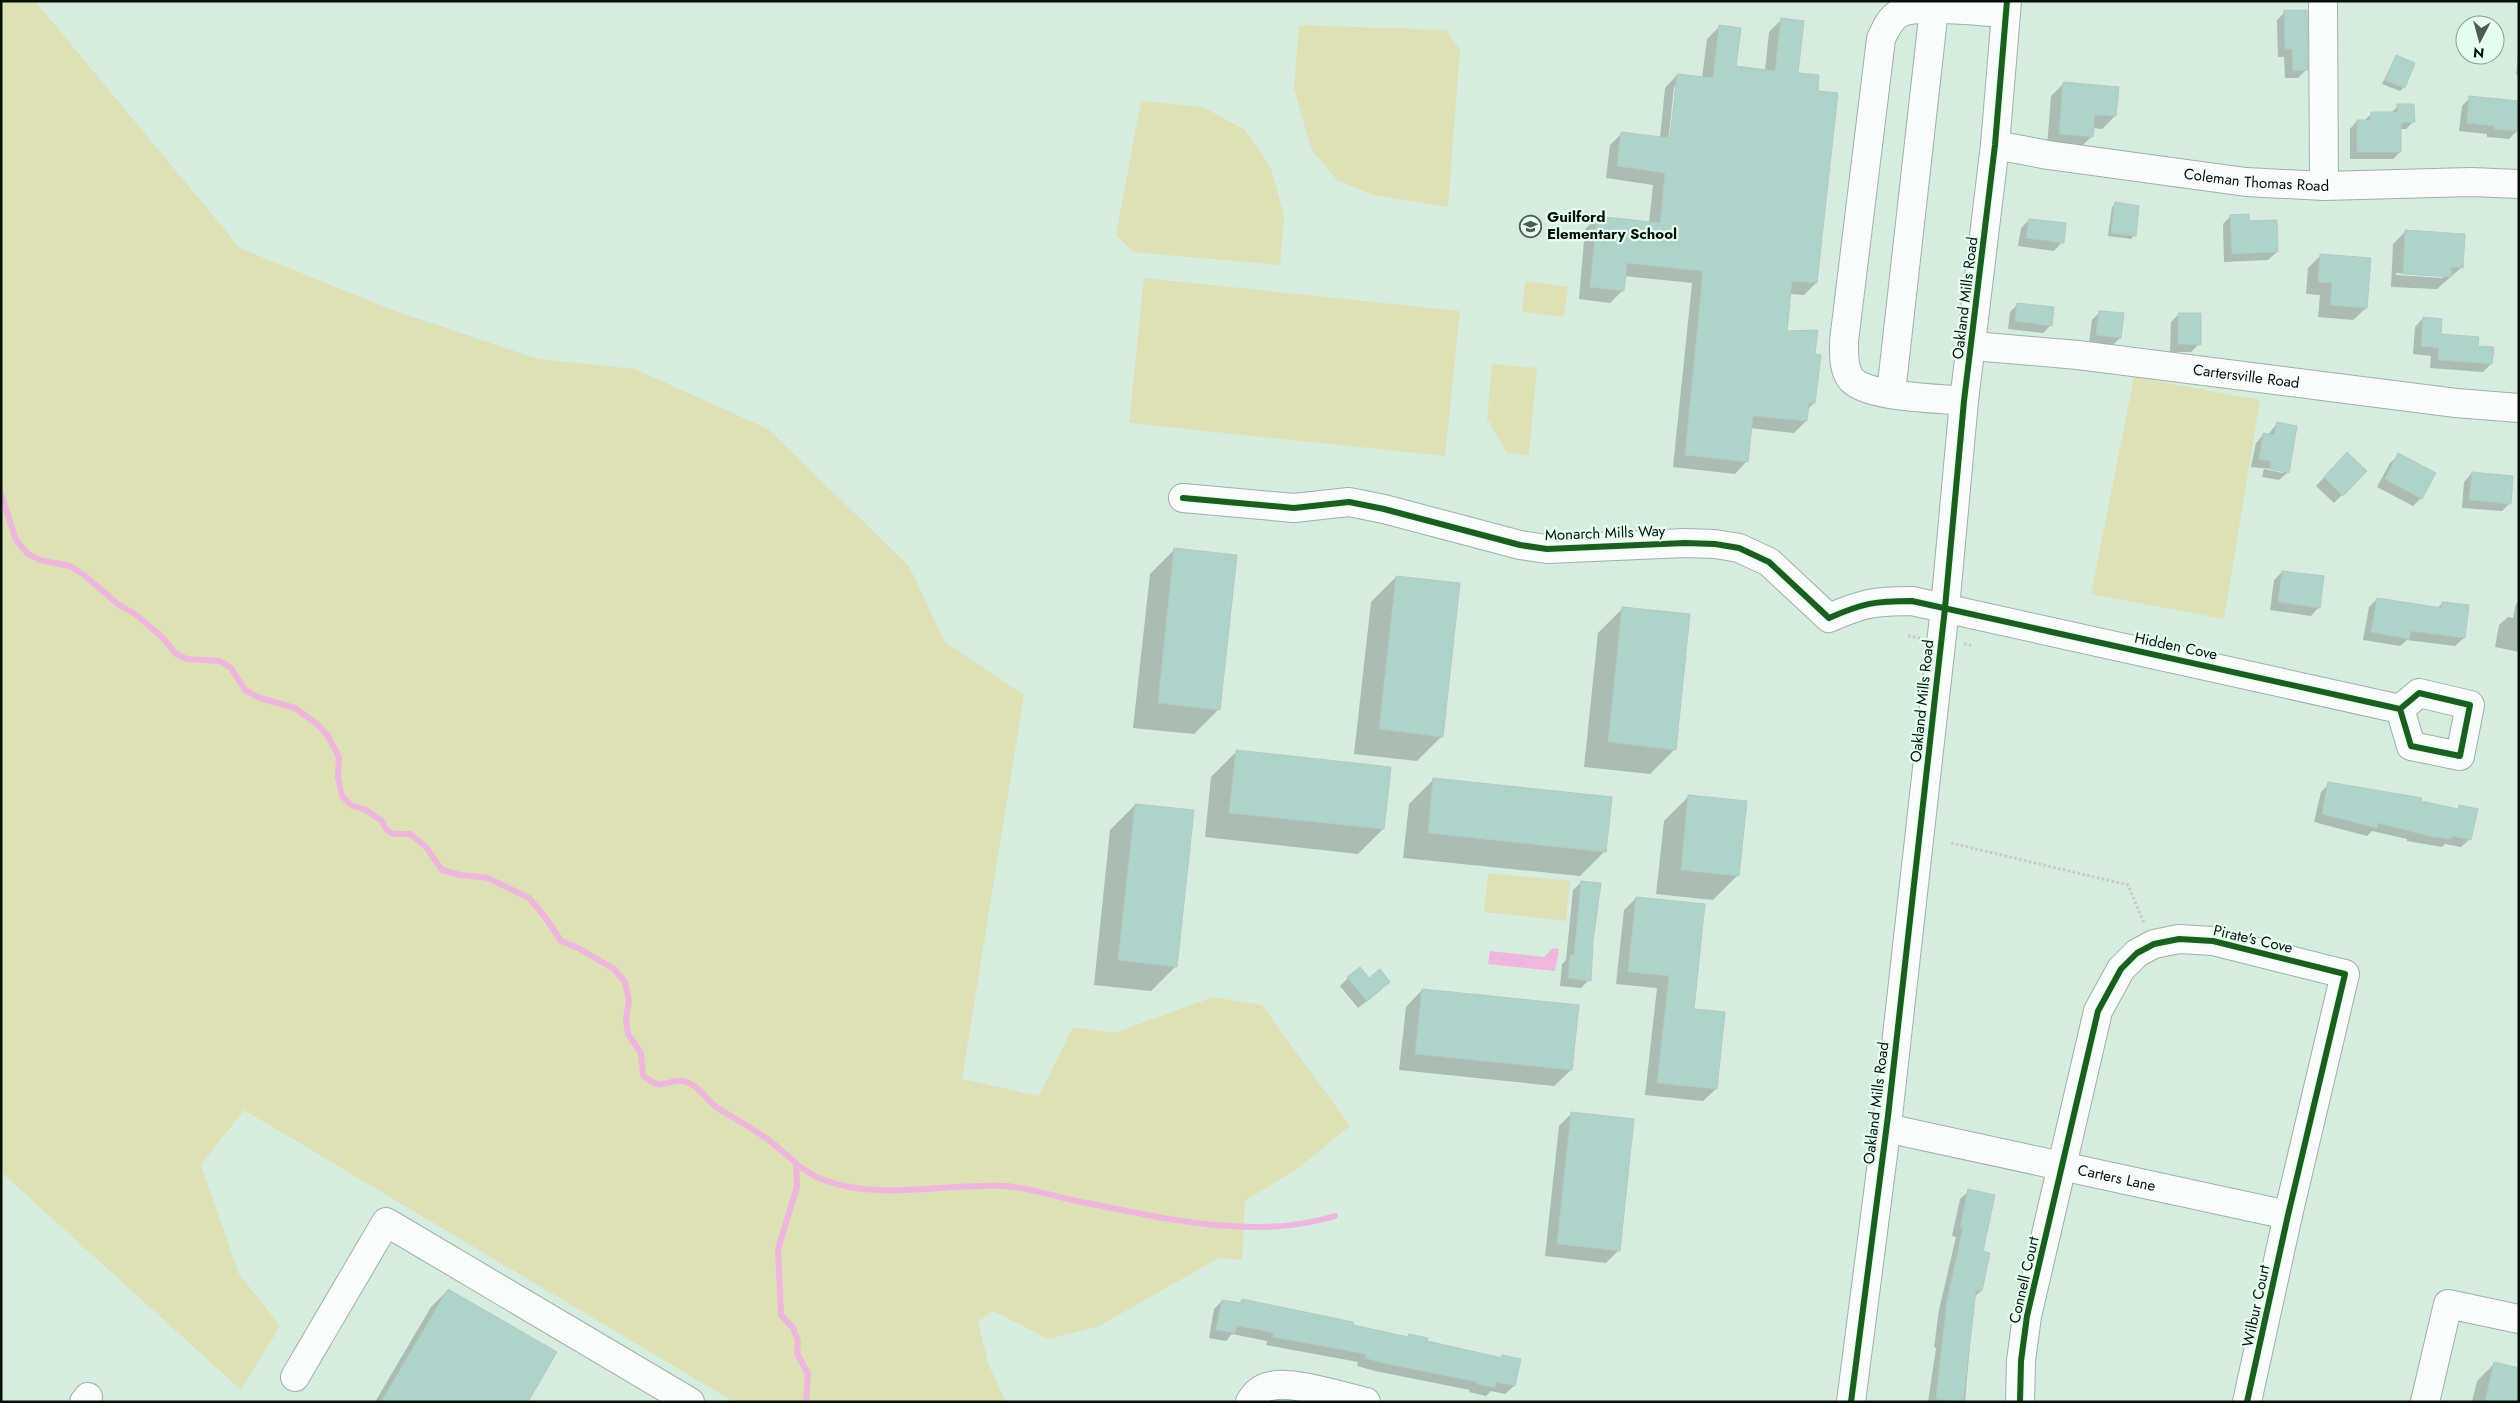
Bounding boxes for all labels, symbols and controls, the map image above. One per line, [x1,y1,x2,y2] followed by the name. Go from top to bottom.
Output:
[2455,15,2505,65] north arrow
[2472,42,2485,63] text: N
[2182,163,2329,197] street label: Coleman Thomas Road
[1547,206,1677,245] place label: Guilford Elementary School
[1519,214,1543,238] school or university icon: Guilford Elementary School
[1947,236,1983,360] street label: Oakland Mills Road
[2192,359,2301,394] street label: Cartersville Road
[1544,520,1666,546] street label: Monarch Mills Way
[2133,626,2220,666] street label: Hidden Cove
[1905,639,1939,763] street label: Oakland Mills Road
[2211,919,2295,959] street label: Pirate's Cove
[1858,1041,1894,1165] street label: Oakland Mills Road
[2076,1159,2158,1197] street label: Carters Lane
[2003,1234,2045,1326] street label: Connell Court
[2237,1263,2276,1349] street label: Wilbur Court

